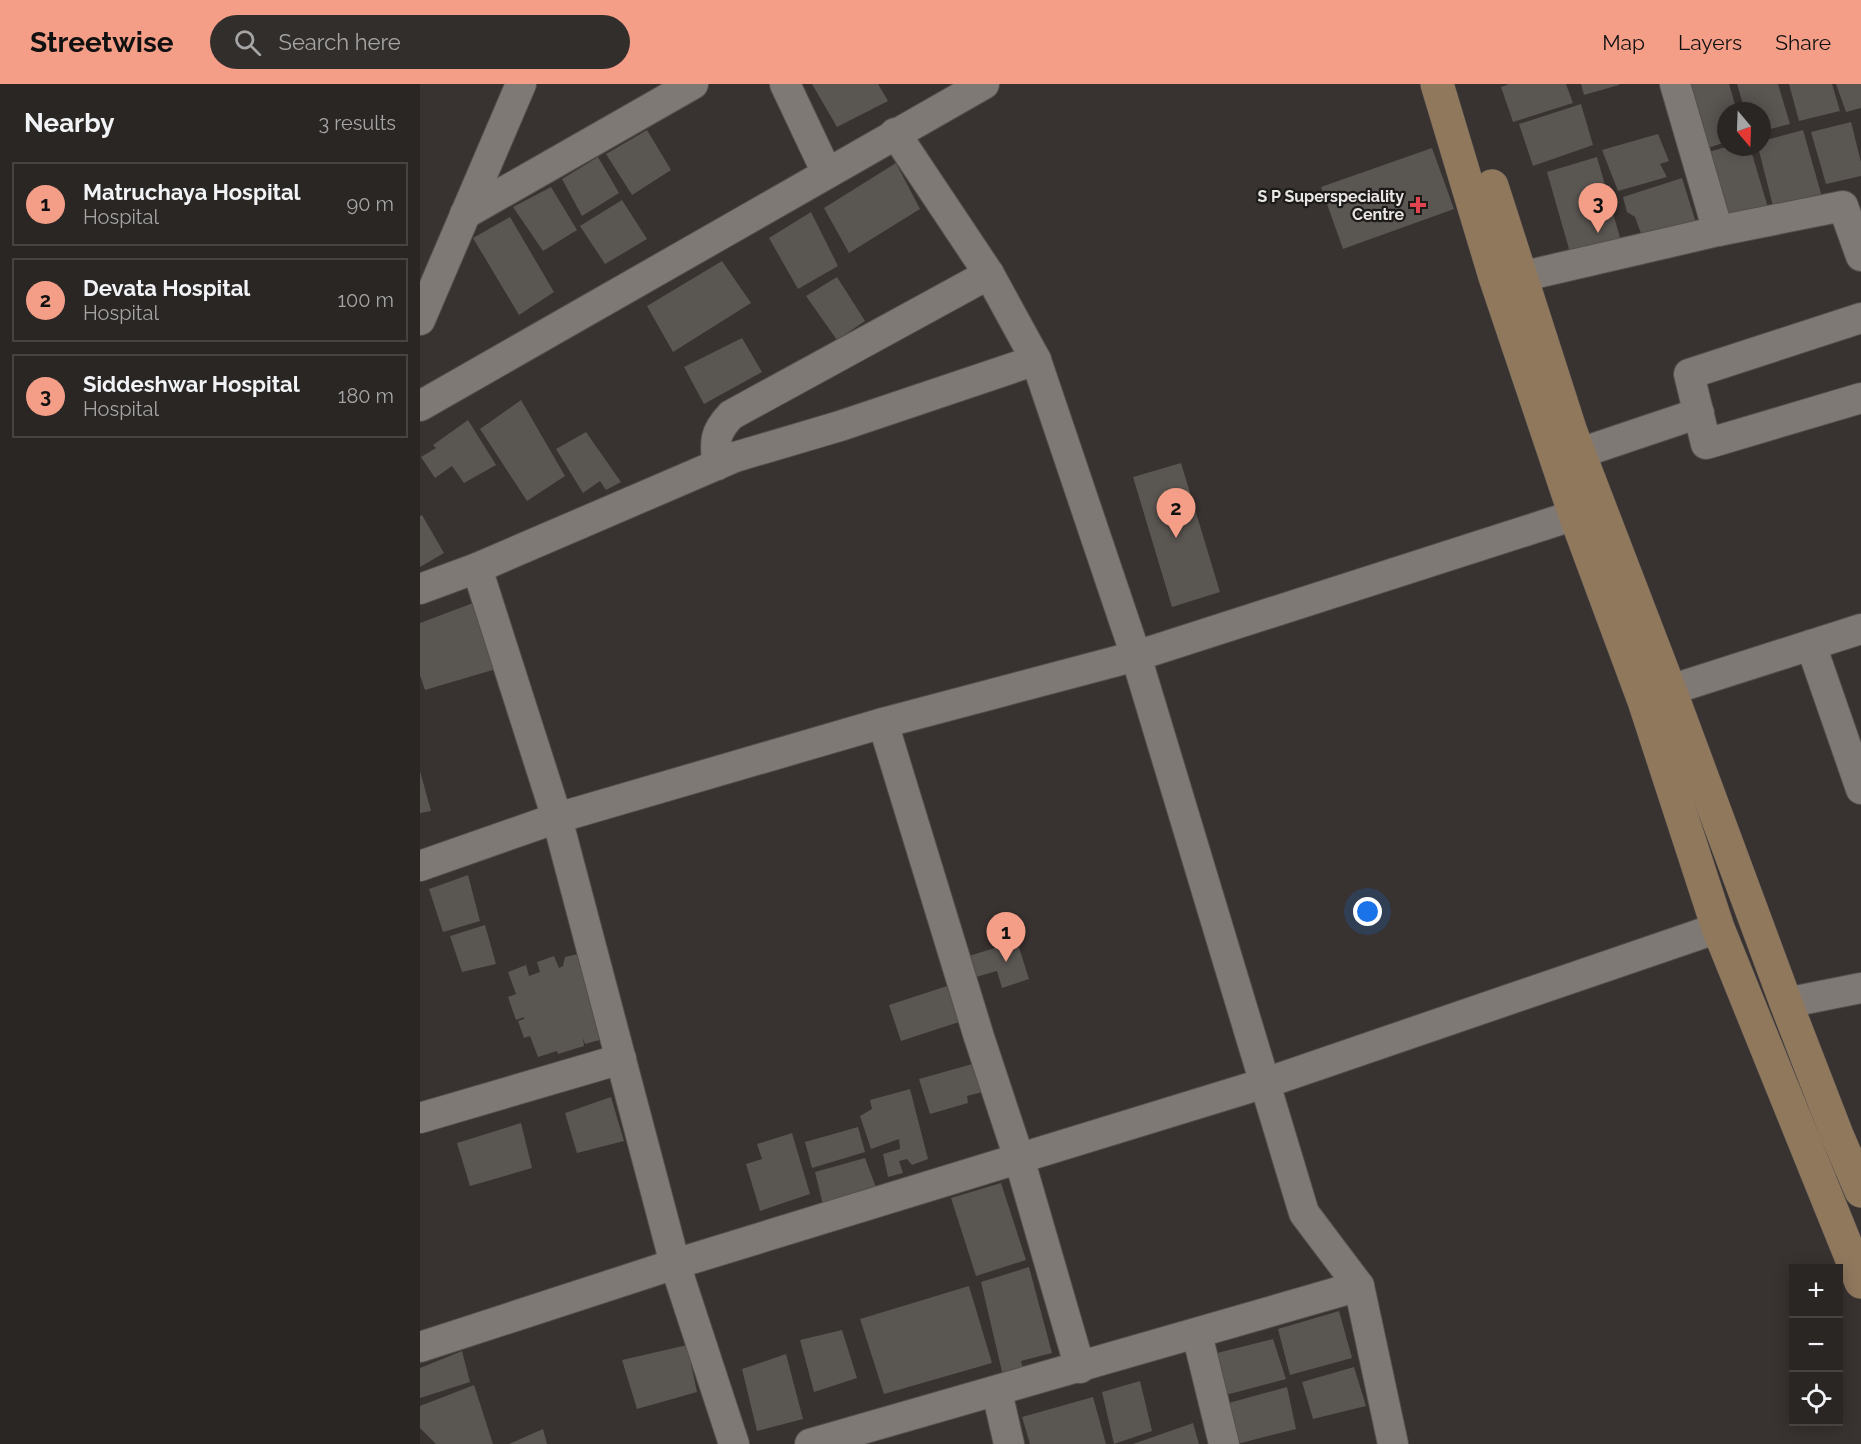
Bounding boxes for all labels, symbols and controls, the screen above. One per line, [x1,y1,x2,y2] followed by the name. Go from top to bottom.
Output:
[210,15,630,69] search box
[30,26,174,59] text: Streetwise
[231,26,264,59] icon: search
[279,29,401,55] text: Search here
[1602,30,1645,55] text: Map
[1678,30,1742,55] text: Layers
[1775,30,1831,55] text: Share
[1717,102,1771,156] north arrow
[24,108,114,138] text: Nearby
[318,111,396,135] text: 3 results
[83,179,301,205] text: Matruchaya Hospital
[1578,184,1618,233] pin: 3
[1257,187,1404,224] place label: S P Superspeciality Centre
[41,192,50,216] text: 1
[347,192,394,216] text: 90 m
[1409,196,1427,214] marker: S P Superspeciality Centre
[83,205,159,229] text: Hospital
[83,275,250,301] text: Devata Hospital
[40,288,51,312] text: 2
[337,288,394,312] text: 100 m
[83,301,159,325] text: Hospital
[83,371,300,397] text: Siddeshwar Hospital
[40,384,51,408] text: 3
[338,384,394,408] text: 180 m
[83,397,159,421] text: Hospital
[1156,488,1196,538] pin: 2
[1353,897,1382,926] your location
[986,912,1026,962] pin: 1
[1789,1264,1843,1426] map controls
[1789,1264,1843,1318] button: +
[1789,1318,1843,1372] button: −
[1789,1372,1843,1426] button: locate

